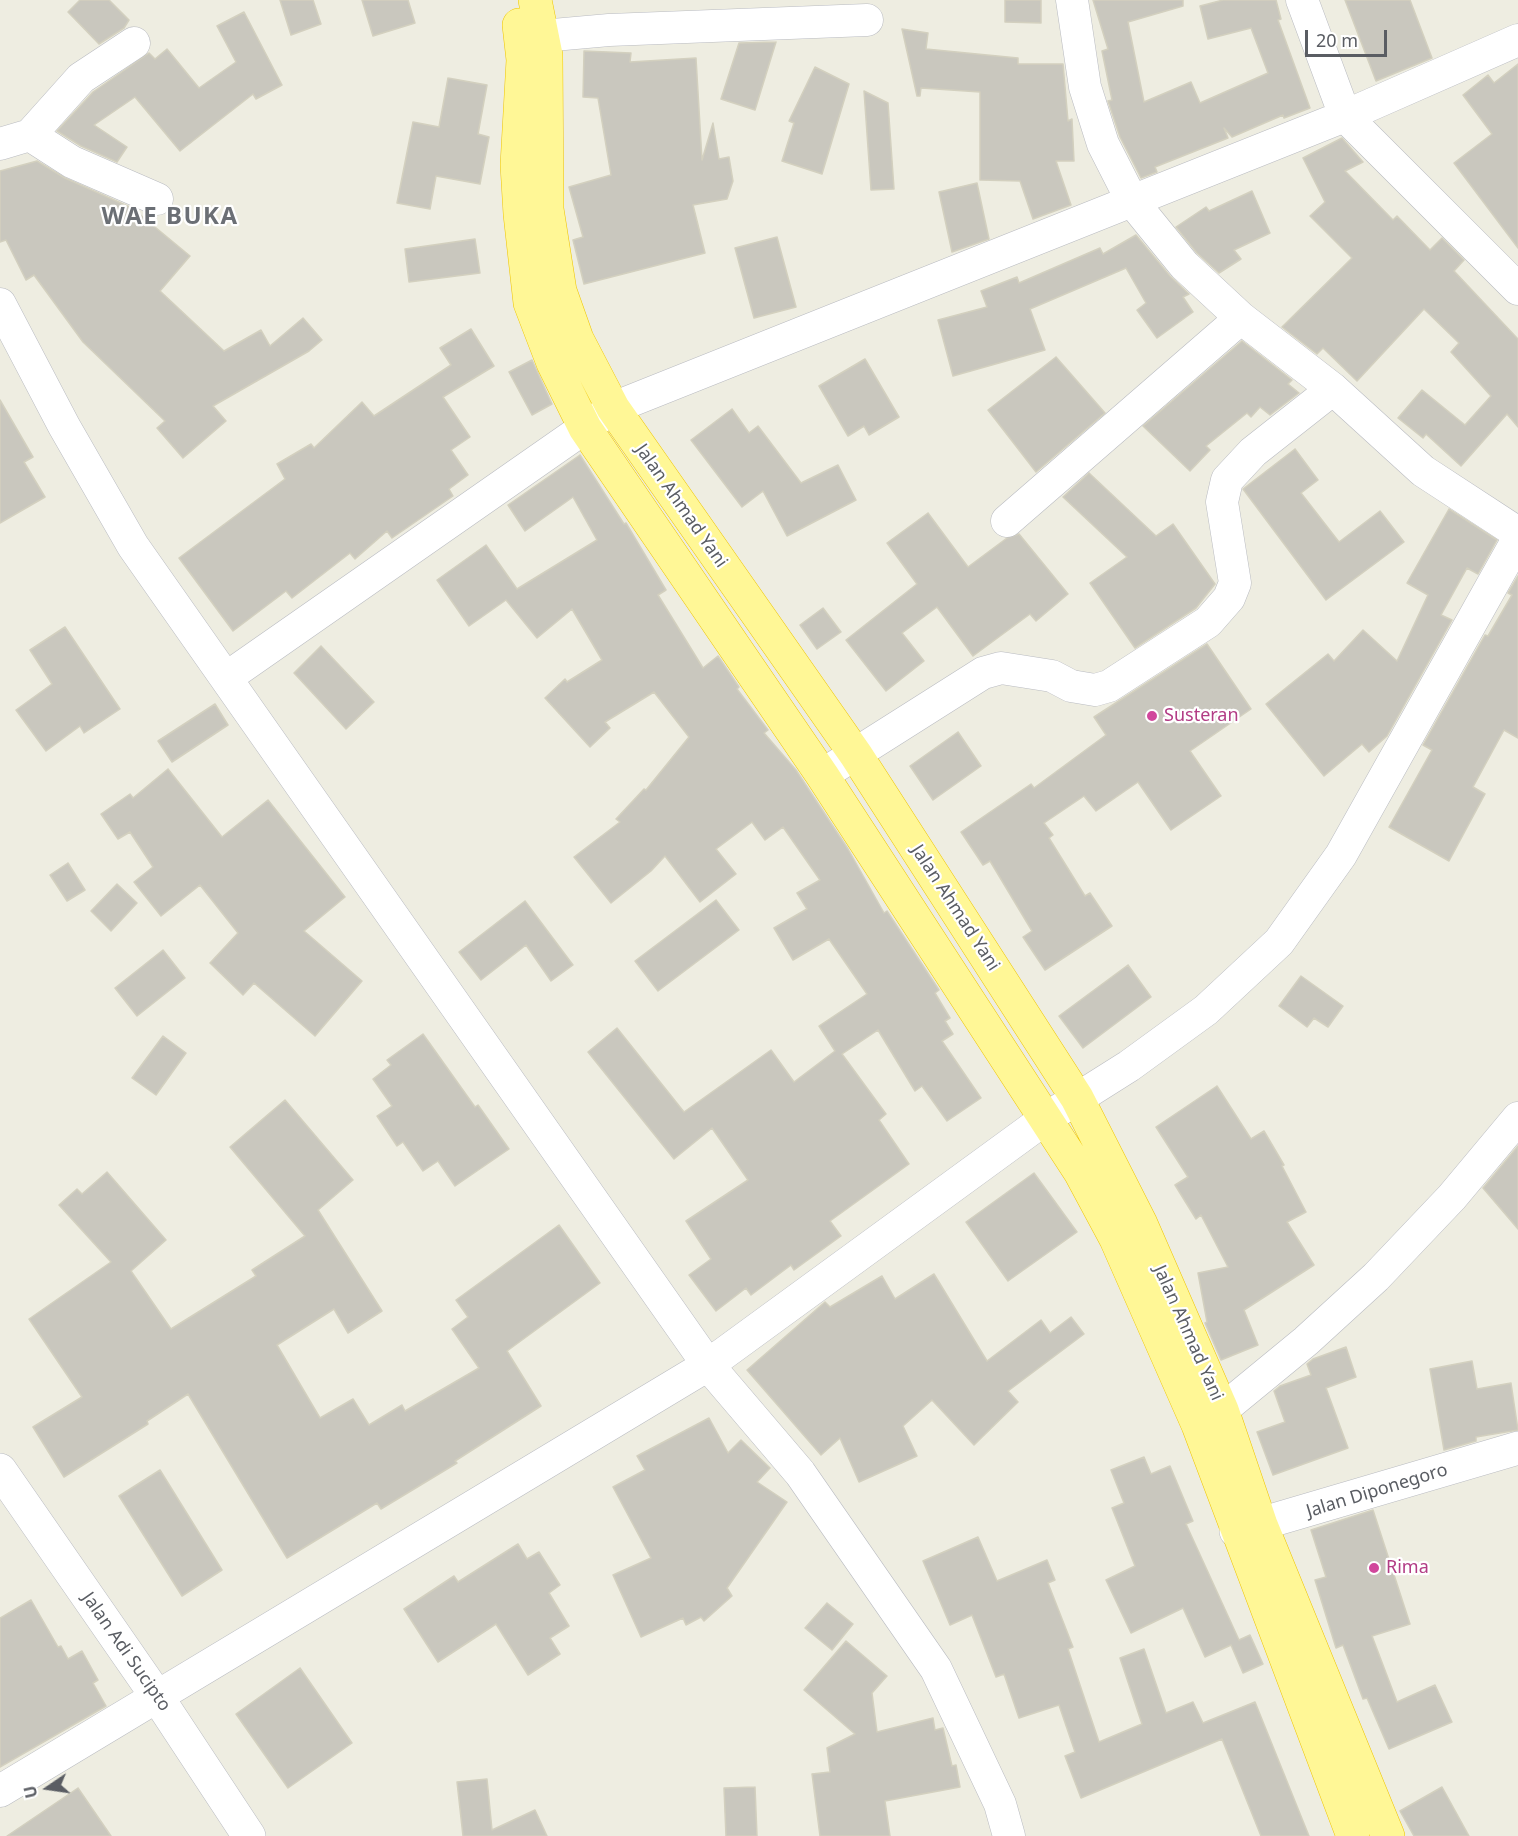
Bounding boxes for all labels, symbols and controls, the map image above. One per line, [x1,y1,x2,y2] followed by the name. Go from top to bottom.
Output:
[1308,18,1390,56] scale bar
[1316,28,1358,52] text: 20 m
[101,203,239,231] district label: WAE BUKA
[630,440,732,572] street label: Jalan Ahmad Yani
[1164,705,1239,727] place label: Susteran
[1145,709,1159,723] marker: Susteran
[906,841,1004,975] street label: Jalan Ahmad Yani
[1148,1262,1228,1404] street label: Jalan Ahmad Yani
[1304,1459,1450,1523] street label: Jalan Diponegoro
[1386,1557,1429,1579] place label: Rima
[1367,1561,1381,1575] marker: Rima
[77,1588,175,1716] street label: Jalan Adi Sucipto
[18,1758,78,1818] north arrow
[18,1784,43,1800] text: U

